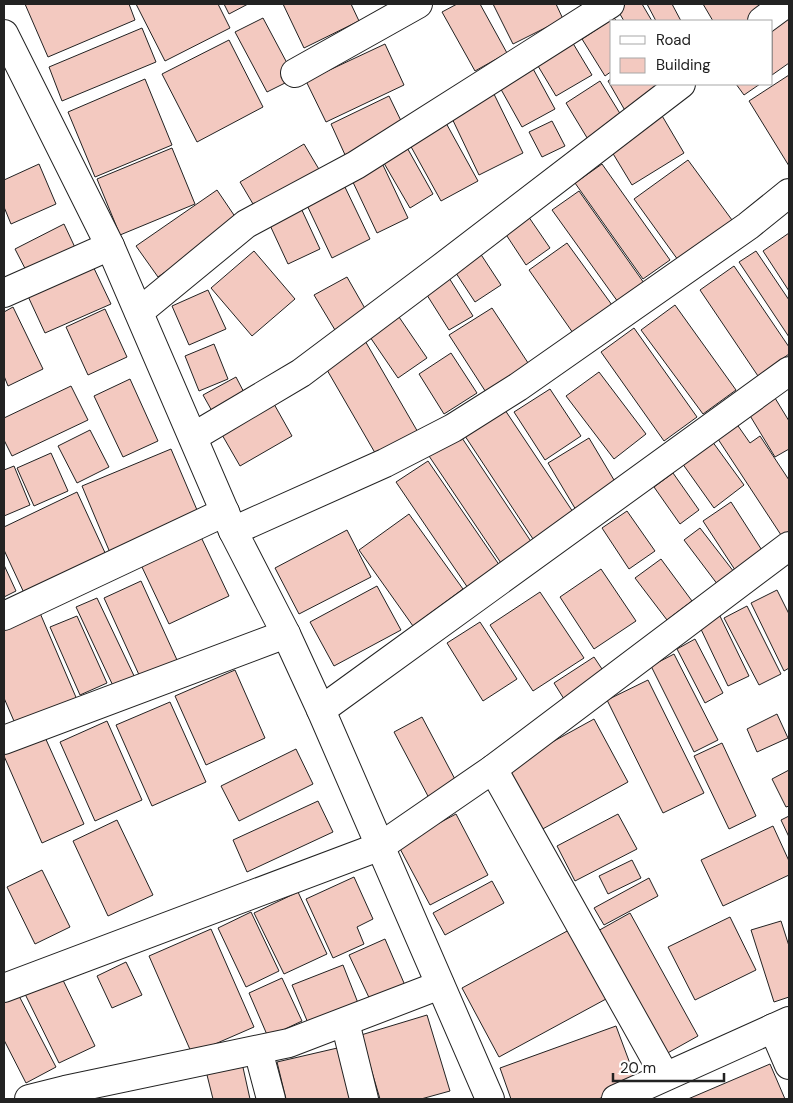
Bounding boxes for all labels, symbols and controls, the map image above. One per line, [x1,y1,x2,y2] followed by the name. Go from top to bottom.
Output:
[610,20,773,85] legend
[656,30,691,50] text: Road
[656,55,711,75] text: Building
[613,1050,724,1082] scale bar
[620,1058,656,1078] text: 20 m

